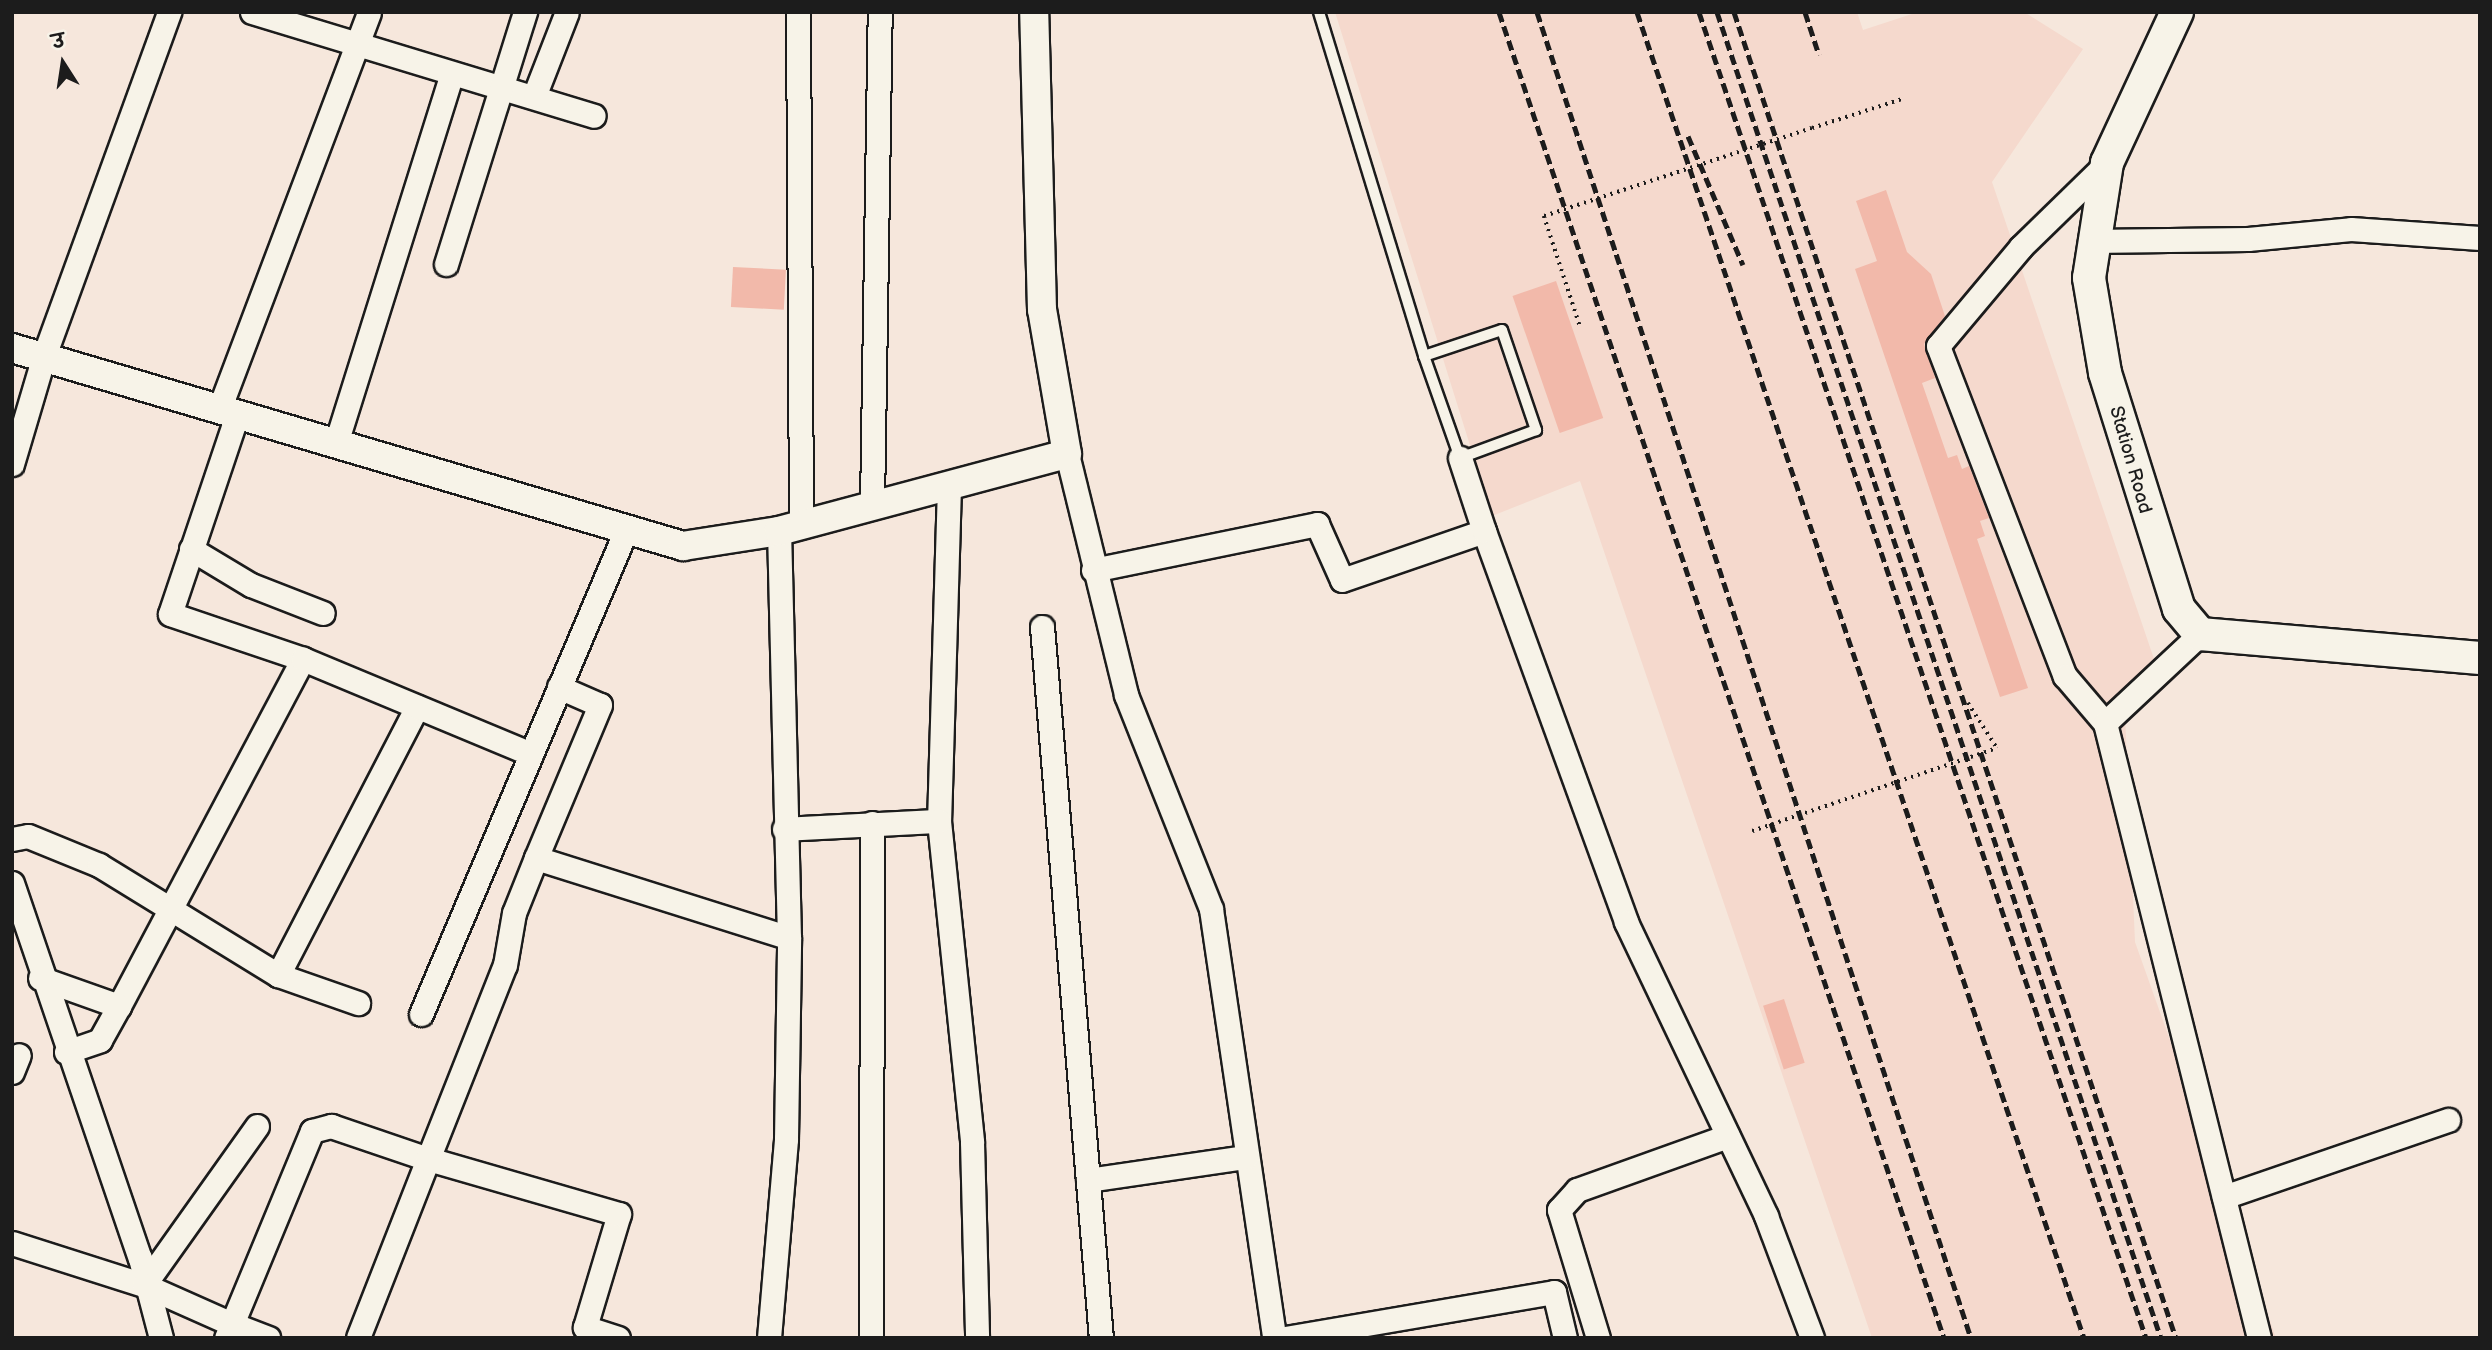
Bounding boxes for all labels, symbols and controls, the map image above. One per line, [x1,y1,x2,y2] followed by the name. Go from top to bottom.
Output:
[28,28,98,98] north arrow
[50,29,67,55] text: उ
[2104,404,2156,516] street label: Station Road

